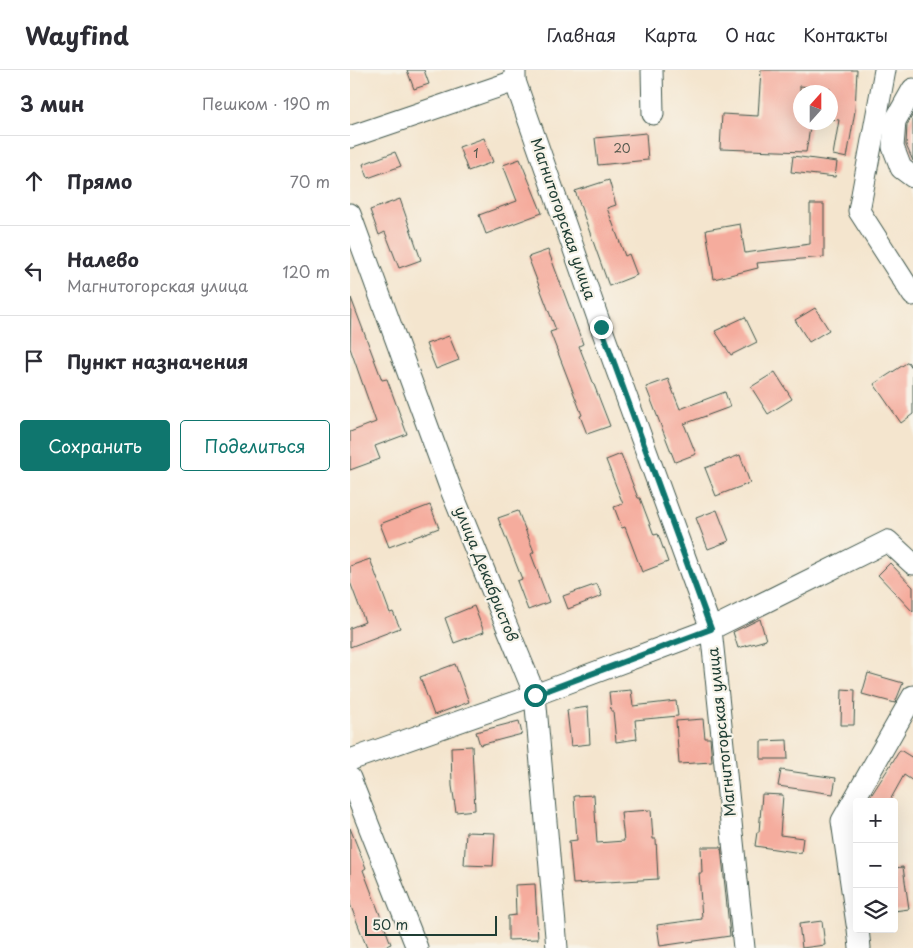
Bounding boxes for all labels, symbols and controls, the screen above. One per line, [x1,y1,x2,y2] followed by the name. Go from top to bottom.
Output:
[25,17,129,53] text: Wayfind
[547,21,616,48] text: Главная
[644,21,697,48] text: Карта
[725,21,775,48] text: О нас
[803,21,888,48] text: Контакты
[793,85,838,130] north arrow
[20,87,84,119] text: 3 мин
[202,91,330,115] text: Пешком · 190 m
[526,134,603,303] street label: Магнитогорская улица
[613,139,631,157] house number: 20
[473,144,479,162] house number: 1
[20,167,48,195] icon: ahead
[67,167,132,195] text: Прямо
[290,169,330,193] text: 70 m
[67,245,139,273] text: Налево
[20,257,48,285] icon: left
[283,259,330,283] text: 120 m
[67,273,248,297] text: Магнитогорская улица
[590,316,613,339] route end
[20,347,48,375] icon: arrive
[67,347,248,375] text: Пункт назначения
[20,420,170,471] button: Сохранить
[180,420,330,471] button: Поделиться
[450,502,525,645] street label: улица Декабристов
[700,646,741,818] street label: Магнитогорская улица
[524,684,547,707] route start
[853,798,898,933] map controls
[853,798,898,843] button: +
[853,843,898,888] button: −
[853,888,898,933] button: layers
[365,913,498,936] scale bar
[372,914,408,935] text: 50 m

